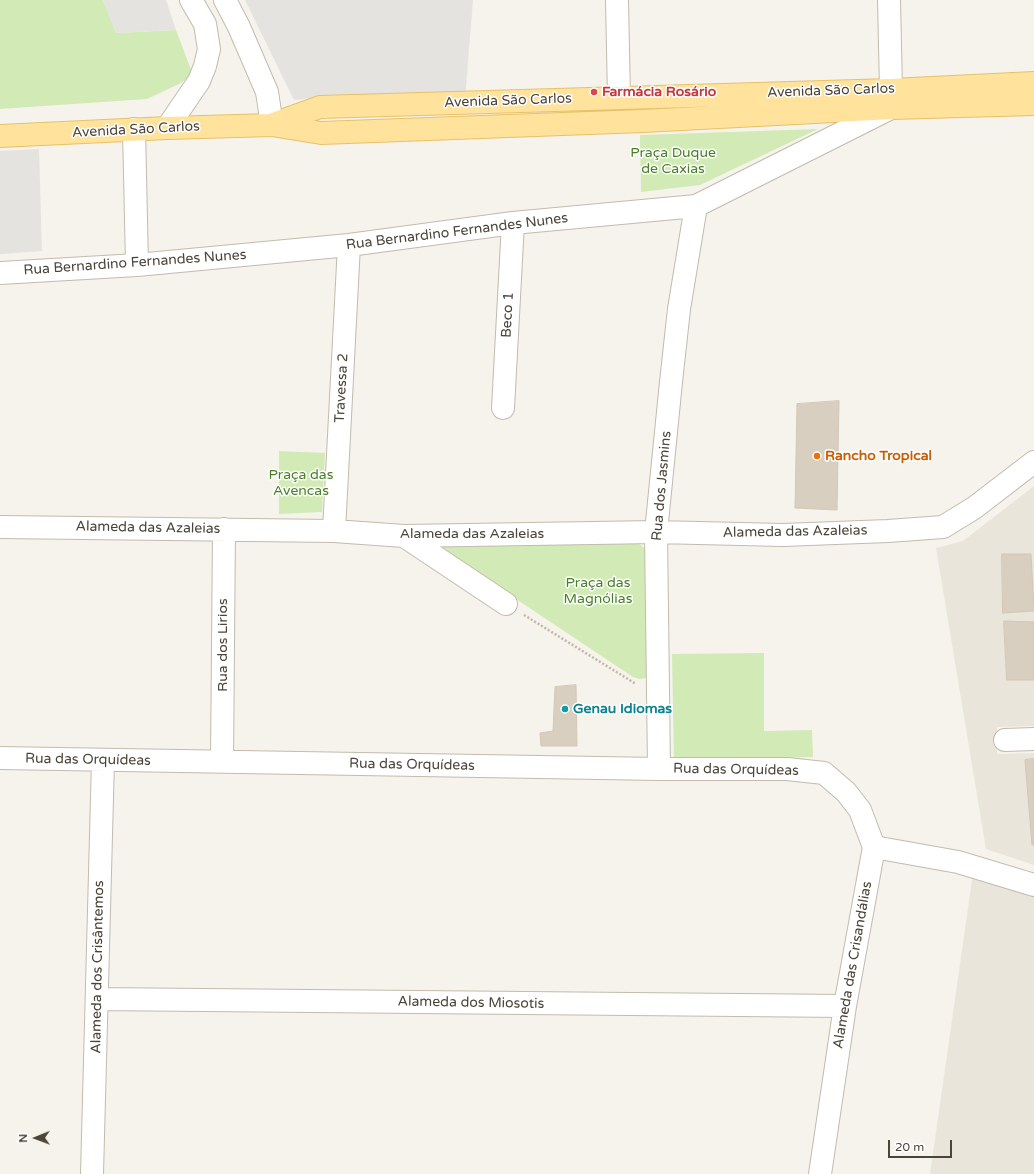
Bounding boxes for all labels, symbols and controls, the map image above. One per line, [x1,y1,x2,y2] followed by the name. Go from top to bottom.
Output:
[767,80,895,102] street label: Avenida São Carlos
[602,84,716,100] place label: Farmácia Rosário
[589,87,599,97] marker: Farmácia Rosário
[444,90,572,112] street label: Avenida São Carlos
[72,118,200,142] street label: Avenida São Carlos
[630,145,716,178] park label: Praça Duque de Caxias
[345,210,569,254] street label: Rua Bernardino Fernandes Nunes
[23,247,247,279] street label: Rua Bernardino Fernandes Nunes
[498,292,518,338] street label: Beco 1
[332,353,352,423] street label: Travessa 2
[649,430,675,542] street label: Rua dos Jasmins
[825,448,932,464] place label: Rancho Tropical
[812,451,822,461] marker: Rancho Tropical
[269,467,333,500] park label: Praça das Avencas
[76,518,220,538] street label: Alameda das Azaleias
[723,522,867,542] street label: Alameda das Azaleias
[400,526,544,542] street label: Alameda das Azaleias
[564,575,632,608] park label: Praça das Magnólias
[215,598,231,692] street label: Rua dos Lirios
[573,701,672,717] place label: Genau Idiomas
[560,704,570,714] marker: Genau Idiomas
[25,751,151,769] street label: Rua das Orquídeas
[349,756,475,774] street label: Rua das Orquídeas
[673,761,799,779] street label: Rua das Orquídeas
[88,880,108,1054] street label: Alameda dos Crisântemos
[830,880,876,1050] street label: Alameda das Crisandálias
[398,993,544,1013] street label: Alameda dos Miosotis
[16,1118,56,1158] north arrow
[890,1132,954,1158] scale bar
[17,1134,30,1143] text: N
[895,1140,924,1154] text: 20 m

